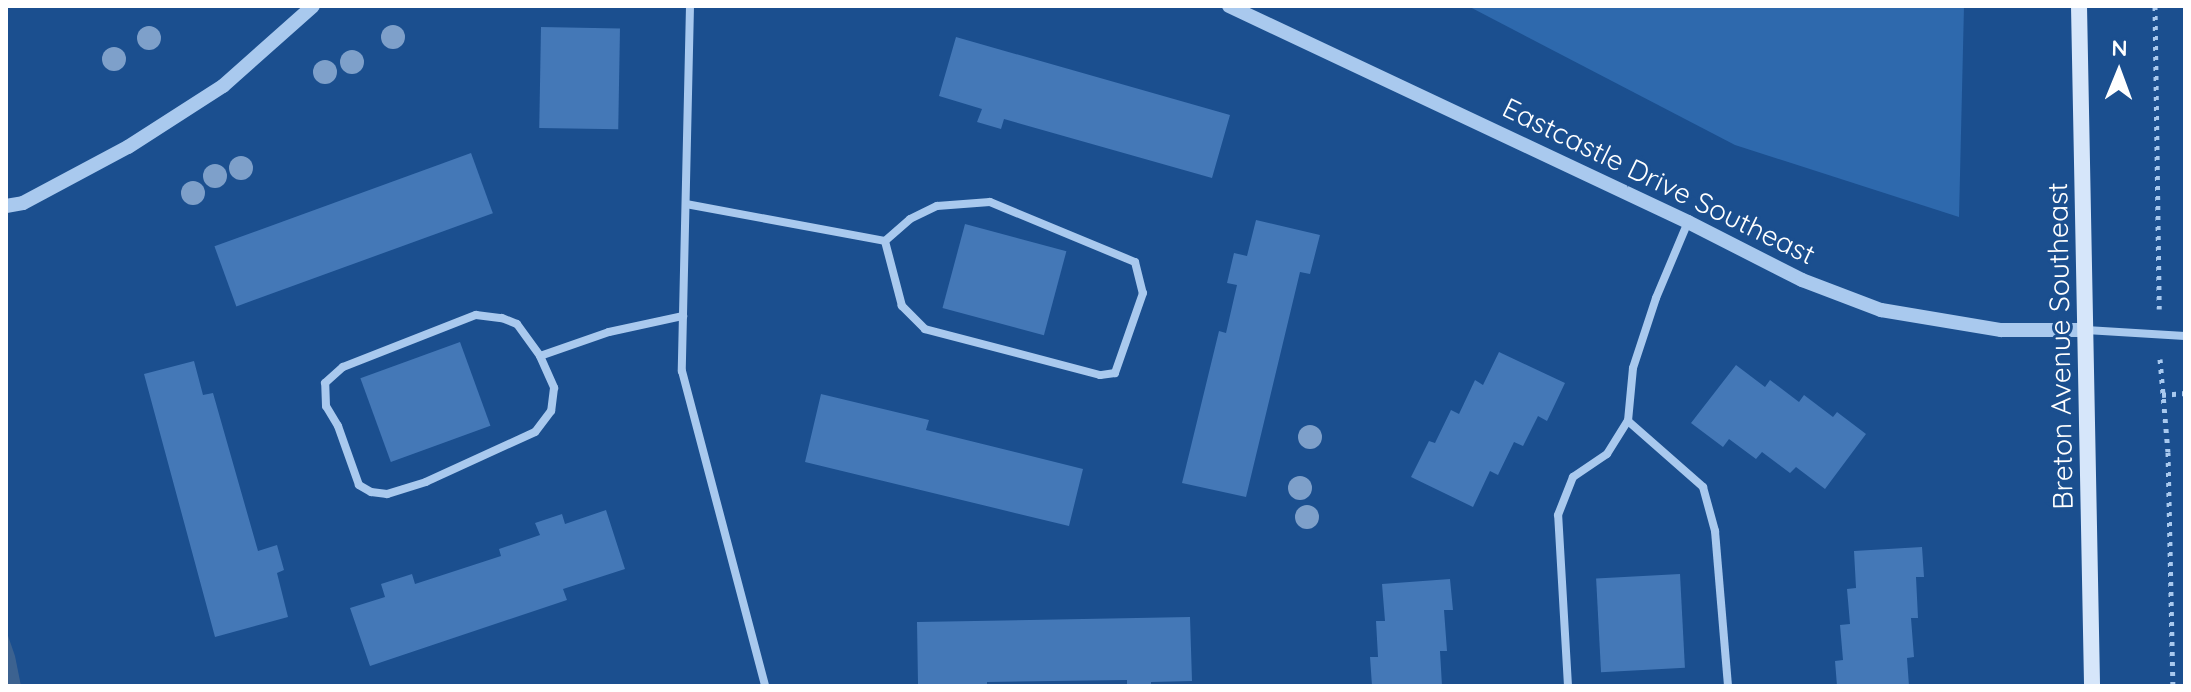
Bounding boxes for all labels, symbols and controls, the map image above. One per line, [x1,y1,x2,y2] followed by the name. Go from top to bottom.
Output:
[2079,32,2159,112] north arrow
[2111,34,2128,62] text: N
[1497,91,1821,271] street label: Eastcastle Drive Southeast
[2040,182,2080,510] street label: Breton Avenue Southeast

